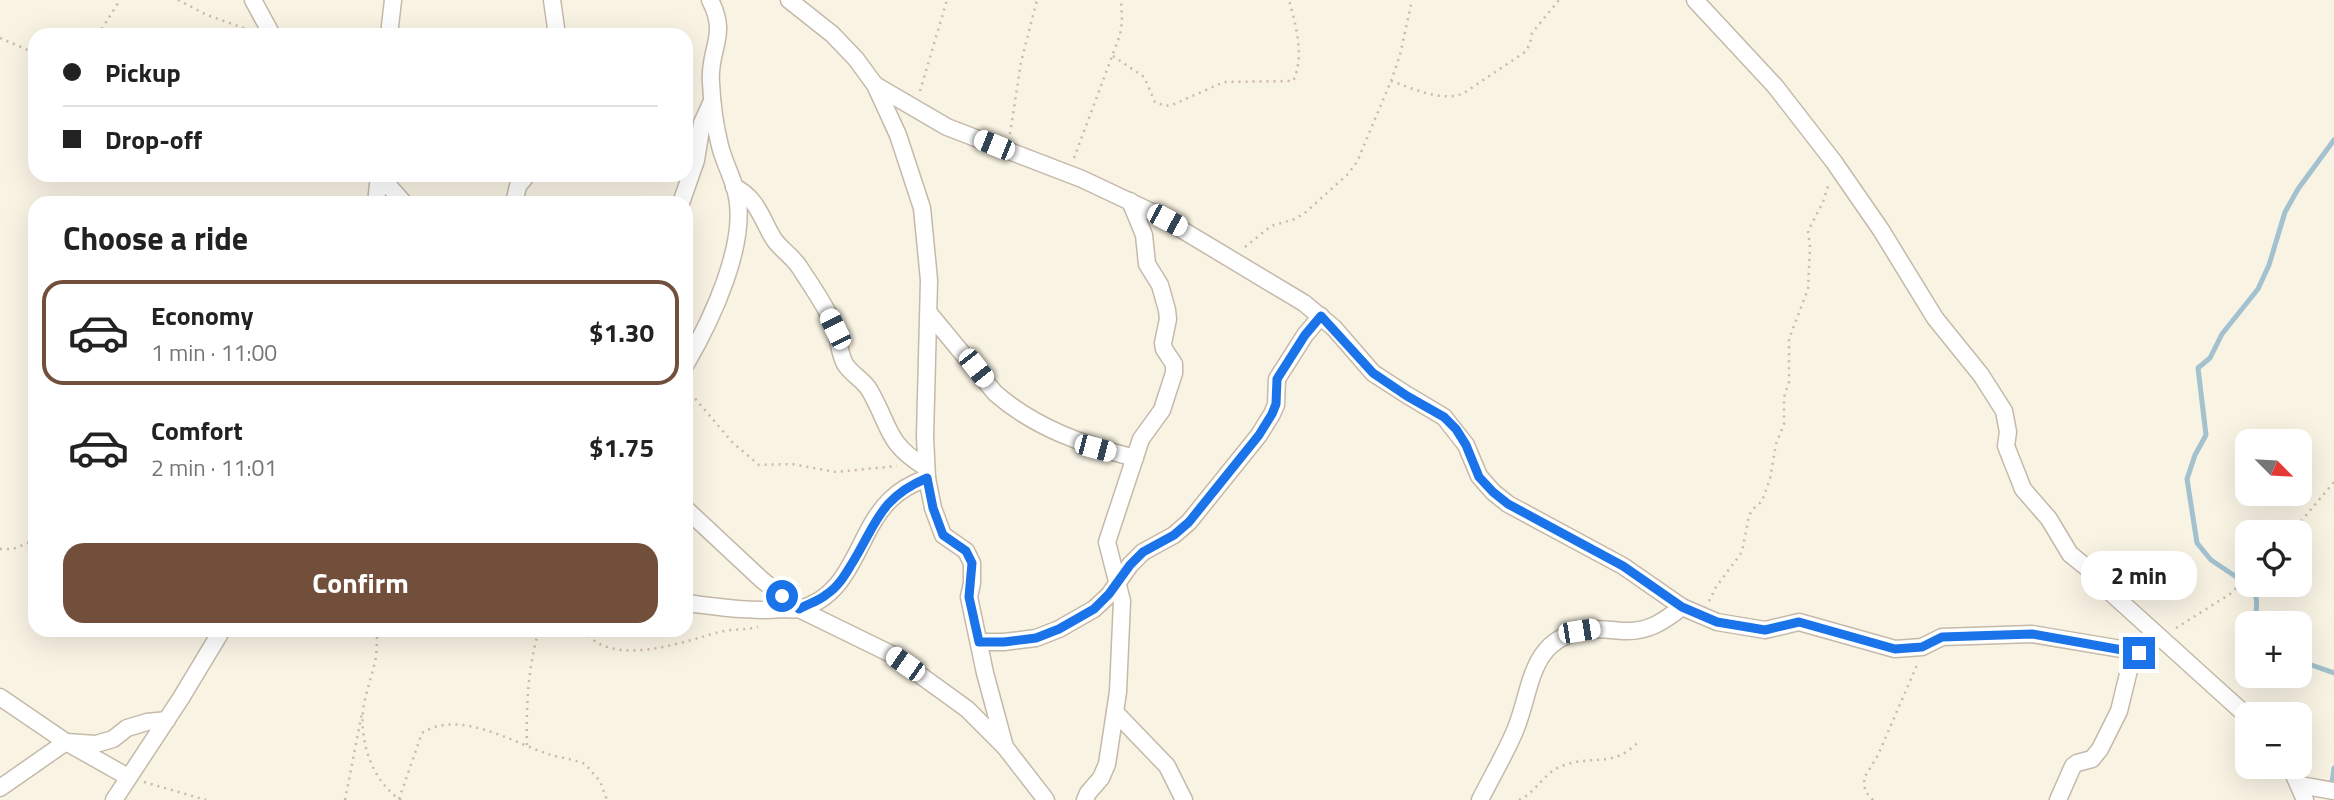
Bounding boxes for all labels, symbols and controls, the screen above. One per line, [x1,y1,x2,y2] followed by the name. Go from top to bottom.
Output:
[105,53,181,92] text: Pickup
[105,120,202,159] text: Drop-off
[971,127,1018,163] car
[1144,201,1191,239] car
[63,214,248,262] text: Choose a ride
[151,296,253,335] text: Economy
[67,301,130,364] icon: car
[817,306,854,352] car
[589,313,654,352] text: $1.30
[151,335,277,370] text: 1 min · 11:00
[955,345,998,391] car
[151,411,243,450] text: Comfort
[67,416,130,479] icon: car
[589,428,654,467] text: $1.75
[2235,429,2312,506] north arrow
[2235,429,2312,779] map controls
[1072,432,1119,464] car
[151,450,277,485] text: 2 min · 11:01
[2235,520,2312,597] button: locate
[63,543,658,623] button: Confirm
[2081,552,2197,600] callout: 2 min
[2111,558,2167,593] text: 2 min
[766,580,798,612] route start
[2235,611,2312,688] button: +
[1557,617,1602,645] car
[2123,637,2155,669] route end
[882,643,929,685] car
[2235,702,2312,779] button: −

